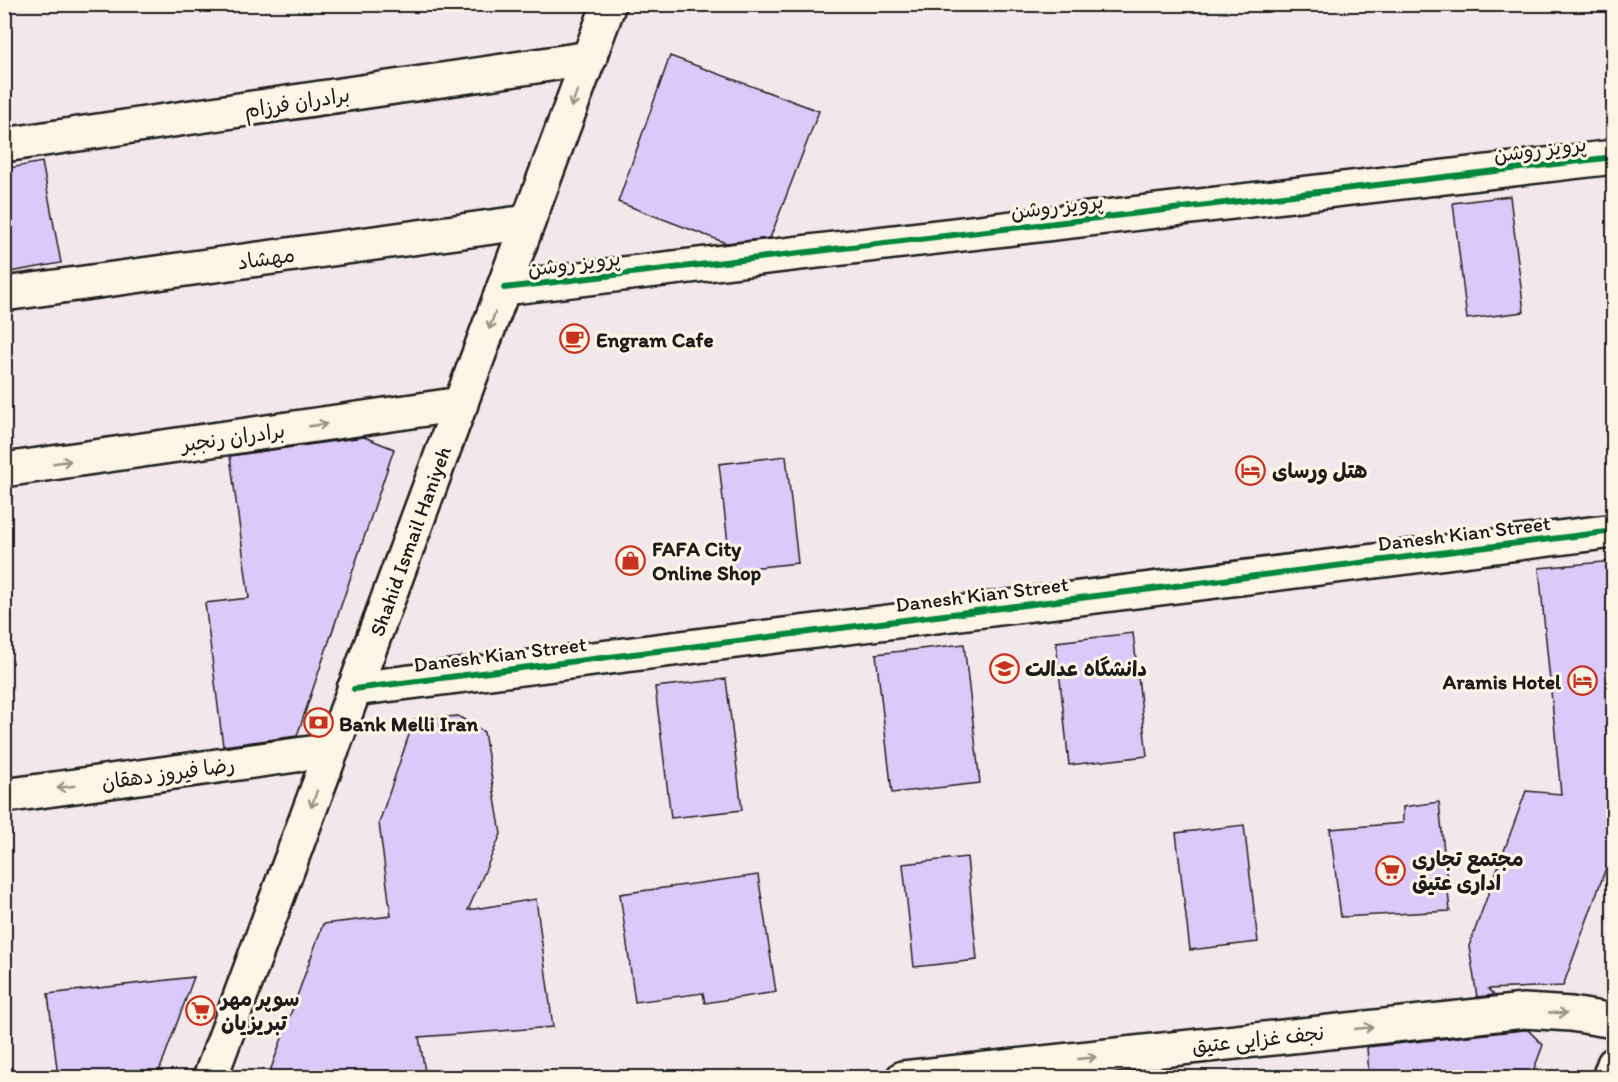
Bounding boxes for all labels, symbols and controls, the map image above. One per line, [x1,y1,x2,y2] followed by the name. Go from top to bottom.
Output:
[242,81,352,127] street label: برادران فرزام
[568,89,579,108] one-way arrow
[1492,131,1588,168] street label: پرویز روشن
[1009,188,1105,225] street label: پرویز روشن
[236,242,296,274] street label: مهشاد
[526,245,622,282] street label: پرویز روشن
[485,311,496,330] one-way arrow
[559,323,591,355] cafe icon: Engram Cafe
[596,327,714,353] place label: Engram Cafe
[177,417,287,458] street label: برادران رنجبر
[307,419,327,430] one-way arrow
[364,443,456,639] street label: Shahid Ismail Haniyeh
[1235,454,1267,486] hotel icon: هتل ورسای
[52,456,72,467] one-way arrow
[1272,458,1368,485] place label: هتل ورسای
[1376,510,1552,556] street label: Danesh Kian Street
[652,536,761,586] place label: FAFA City Online Shop
[615,544,647,576] shop icon: FAFA City Online Shop
[894,571,1070,617] street label: Danesh Kian Street
[412,631,588,677] street label: Danesh Kian Street
[988,652,1020,684] school or university icon: دانشگاه عدالت
[1025,656,1147,681] place label: دانشگاه عدالت
[1566,665,1598,697] hotel icon: Aramis Hotel
[1442,669,1562,694] place label: Aramis Hotel
[302,707,334,739] bank icon: Bank Melli Iran
[339,711,478,736] place label: Bank Melli Iran
[100,751,236,795] street label: رضا فیروز دهقان
[56,782,76,793] one-way arrow
[307,789,318,808] one-way arrow
[1412,846,1524,896] place label: مجتمع تجاری اداری عتیق
[1375,854,1407,886] supermarket icon: مجتمع تجاری اداری عتیق
[219,986,299,1036] place label: سوپر مهر تبریزیان
[184,994,216,1026] supermarket icon: سوپر مهر تبریزیان
[1548,1007,1568,1018] one-way arrow
[1191,1020,1326,1060] street label: نجف غزایی عتیق
[1354,1022,1374,1033] one-way arrow
[1076,1052,1096,1063] one-way arrow

